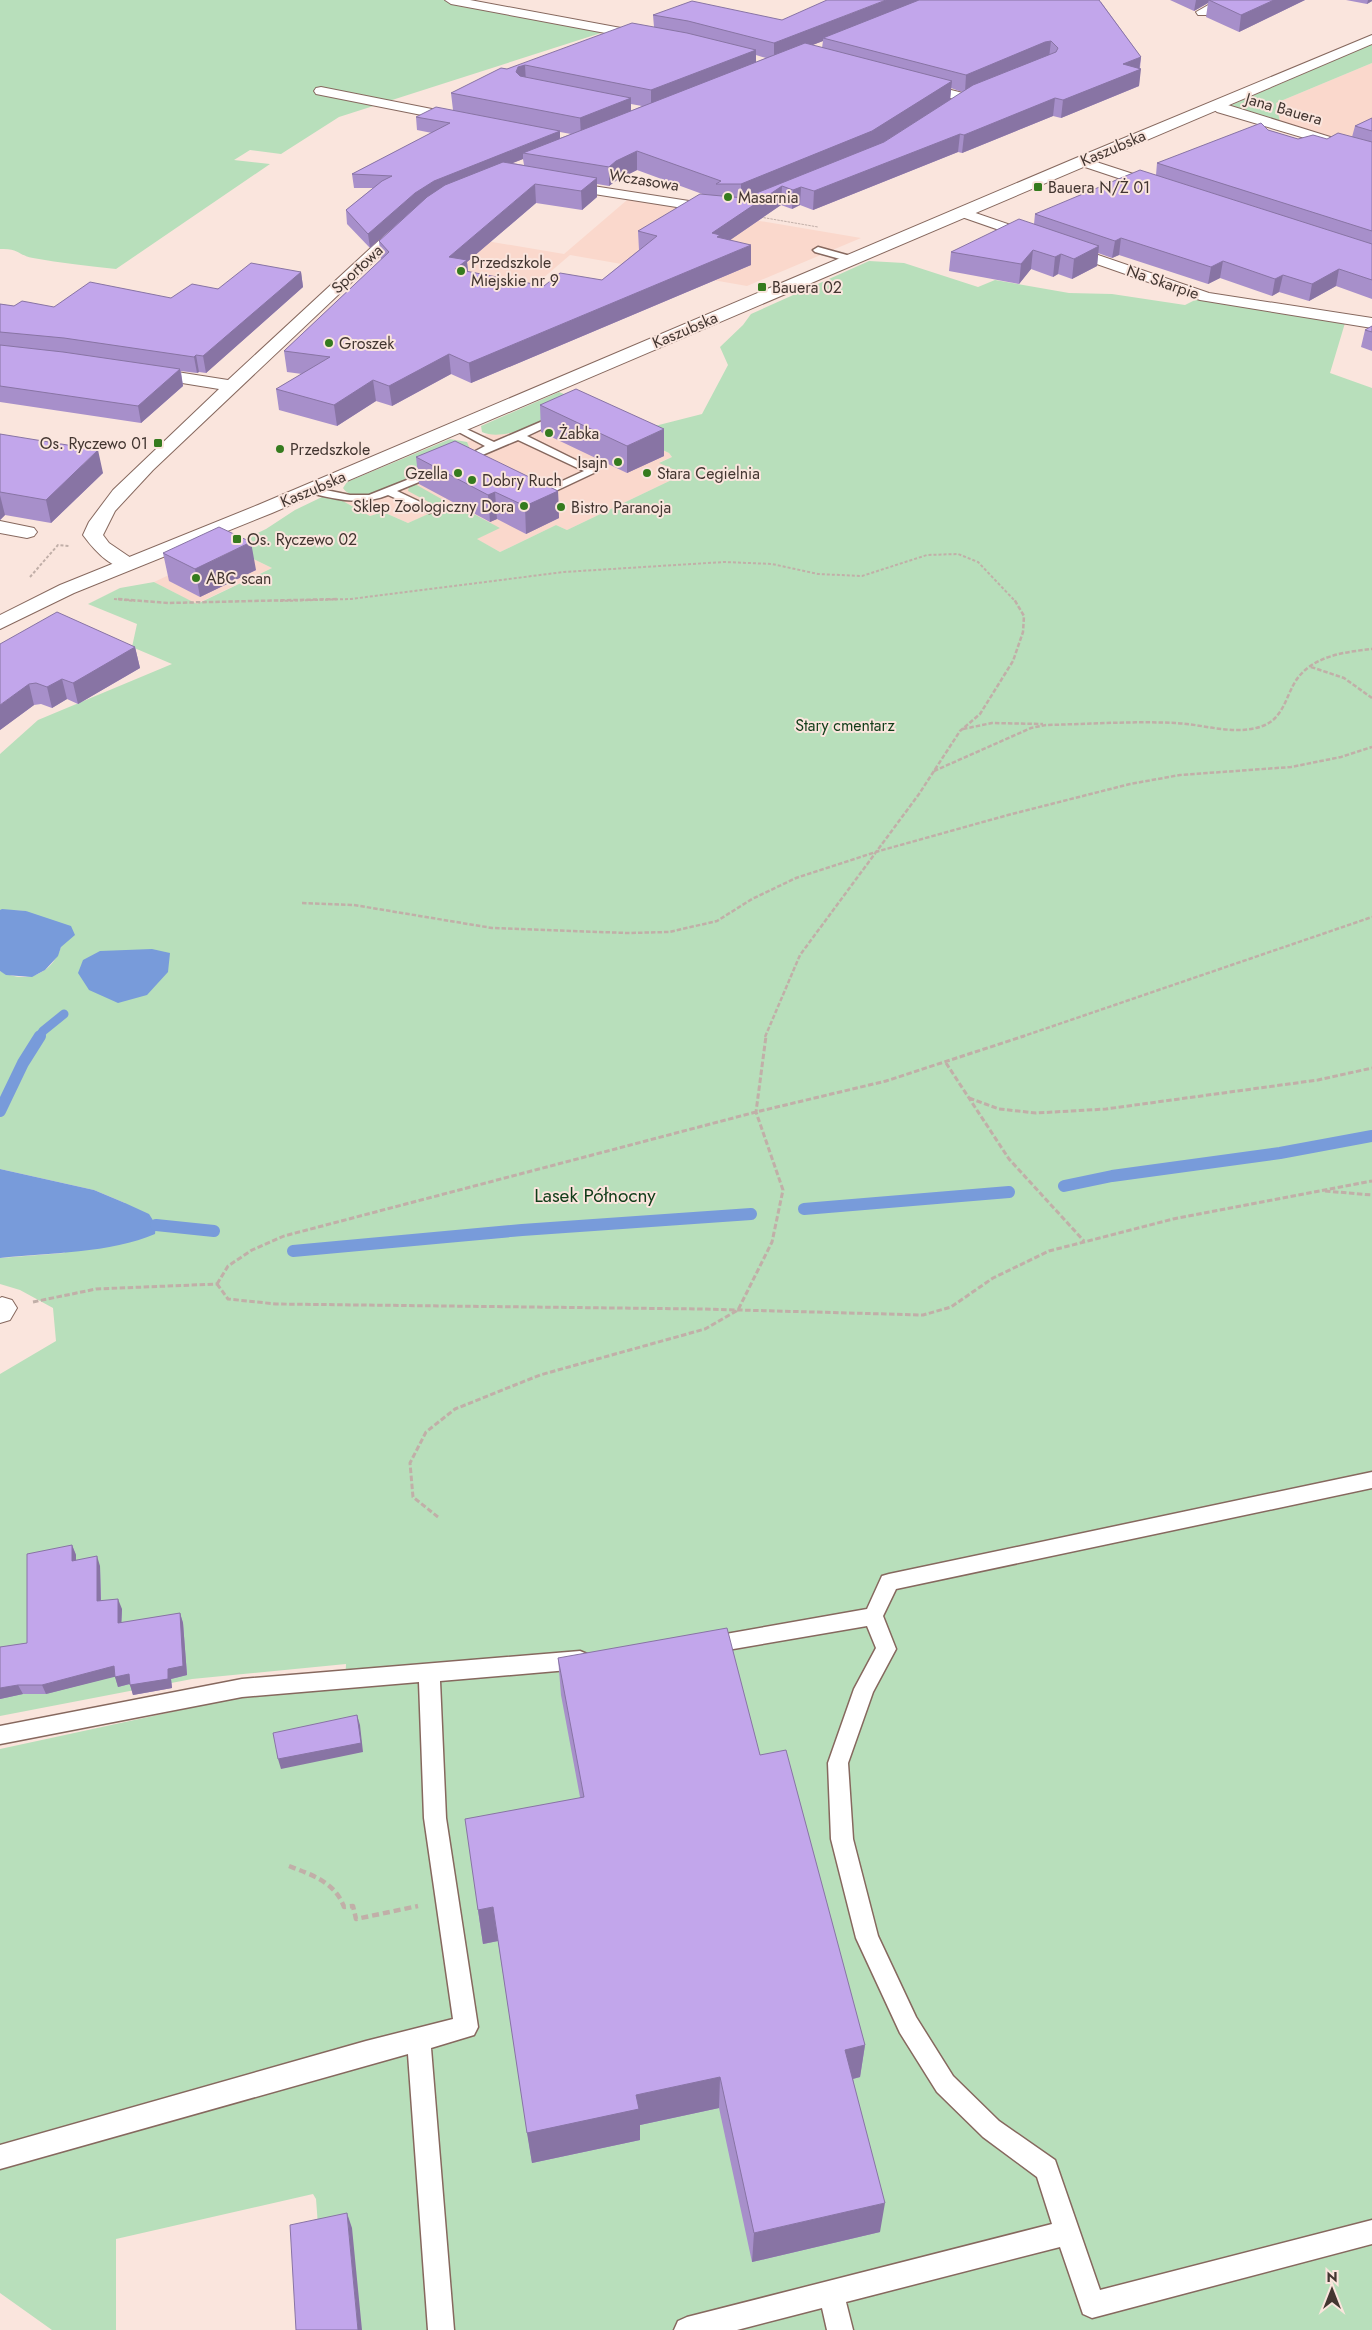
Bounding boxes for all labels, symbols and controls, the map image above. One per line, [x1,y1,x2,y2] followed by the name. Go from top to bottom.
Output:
[1241,87,1325,131] street label: Jana Bauera
[1077,124,1149,172] street label: Kaszubska
[607,163,681,197] street label: Wczasowa
[1048,176,1150,199] place label: Bauera N/Ż 01
[1032,181,1044,193] marker: Bauera N/Ż 01
[738,186,799,209] place label: Masarnia
[722,191,734,203] marker: Masarnia
[326,239,388,299] street label: Sportowa
[471,251,559,292] place label: Przedszkole Miejskie nr 9
[1124,259,1202,305] street label: Na Skarpie
[455,265,467,277] marker: Przedszkole Miejskie nr 9
[772,276,842,299] place label: Bauera 02
[756,281,768,293] marker: Bauera 02
[649,306,721,354] street label: Kaszubska
[339,332,395,355] place label: Groszek
[323,337,335,349] marker: Groszek
[559,422,599,445] place label: Żabka
[543,427,555,439] marker: Żabka
[40,432,148,455] place label: Os. Ryczewo 01
[152,437,164,449] marker: Os. Ryczewo 01
[290,438,370,461] place label: Przedszkole
[274,443,286,455] marker: Przedszkole
[578,451,608,474] place label: Isajn
[612,456,624,468] marker: Isajn
[405,462,448,485] place label: Gzella
[657,462,760,485] place label: Stara Cegielnia
[277,465,349,513] street label: Kaszubska
[452,467,464,479] marker: Gzella
[641,467,653,479] marker: Stara Cegielnia
[482,469,562,492] place label: Dobry Ruch
[466,474,478,486] marker: Dobry Ruch
[353,495,514,518] place label: Sklep Zoologiczny Dora
[571,496,671,519] place label: Bistro Paranoja
[518,500,530,512] marker: Sklep Zoologiczny Dora
[555,501,567,513] marker: Bistro Paranoja
[247,528,357,551] place label: Os. Ryczewo 02
[231,533,243,545] marker: Os. Ryczewo 02
[206,567,271,590] place label: ABC scan
[190,572,202,584] marker: ABC scan
[795,714,896,737] park label: Stary cmentarz
[534,1182,656,1209] park label: Lasek Północny
[1307,2265,1357,2315] north arrow
[1326,2267,1338,2287] text: N

